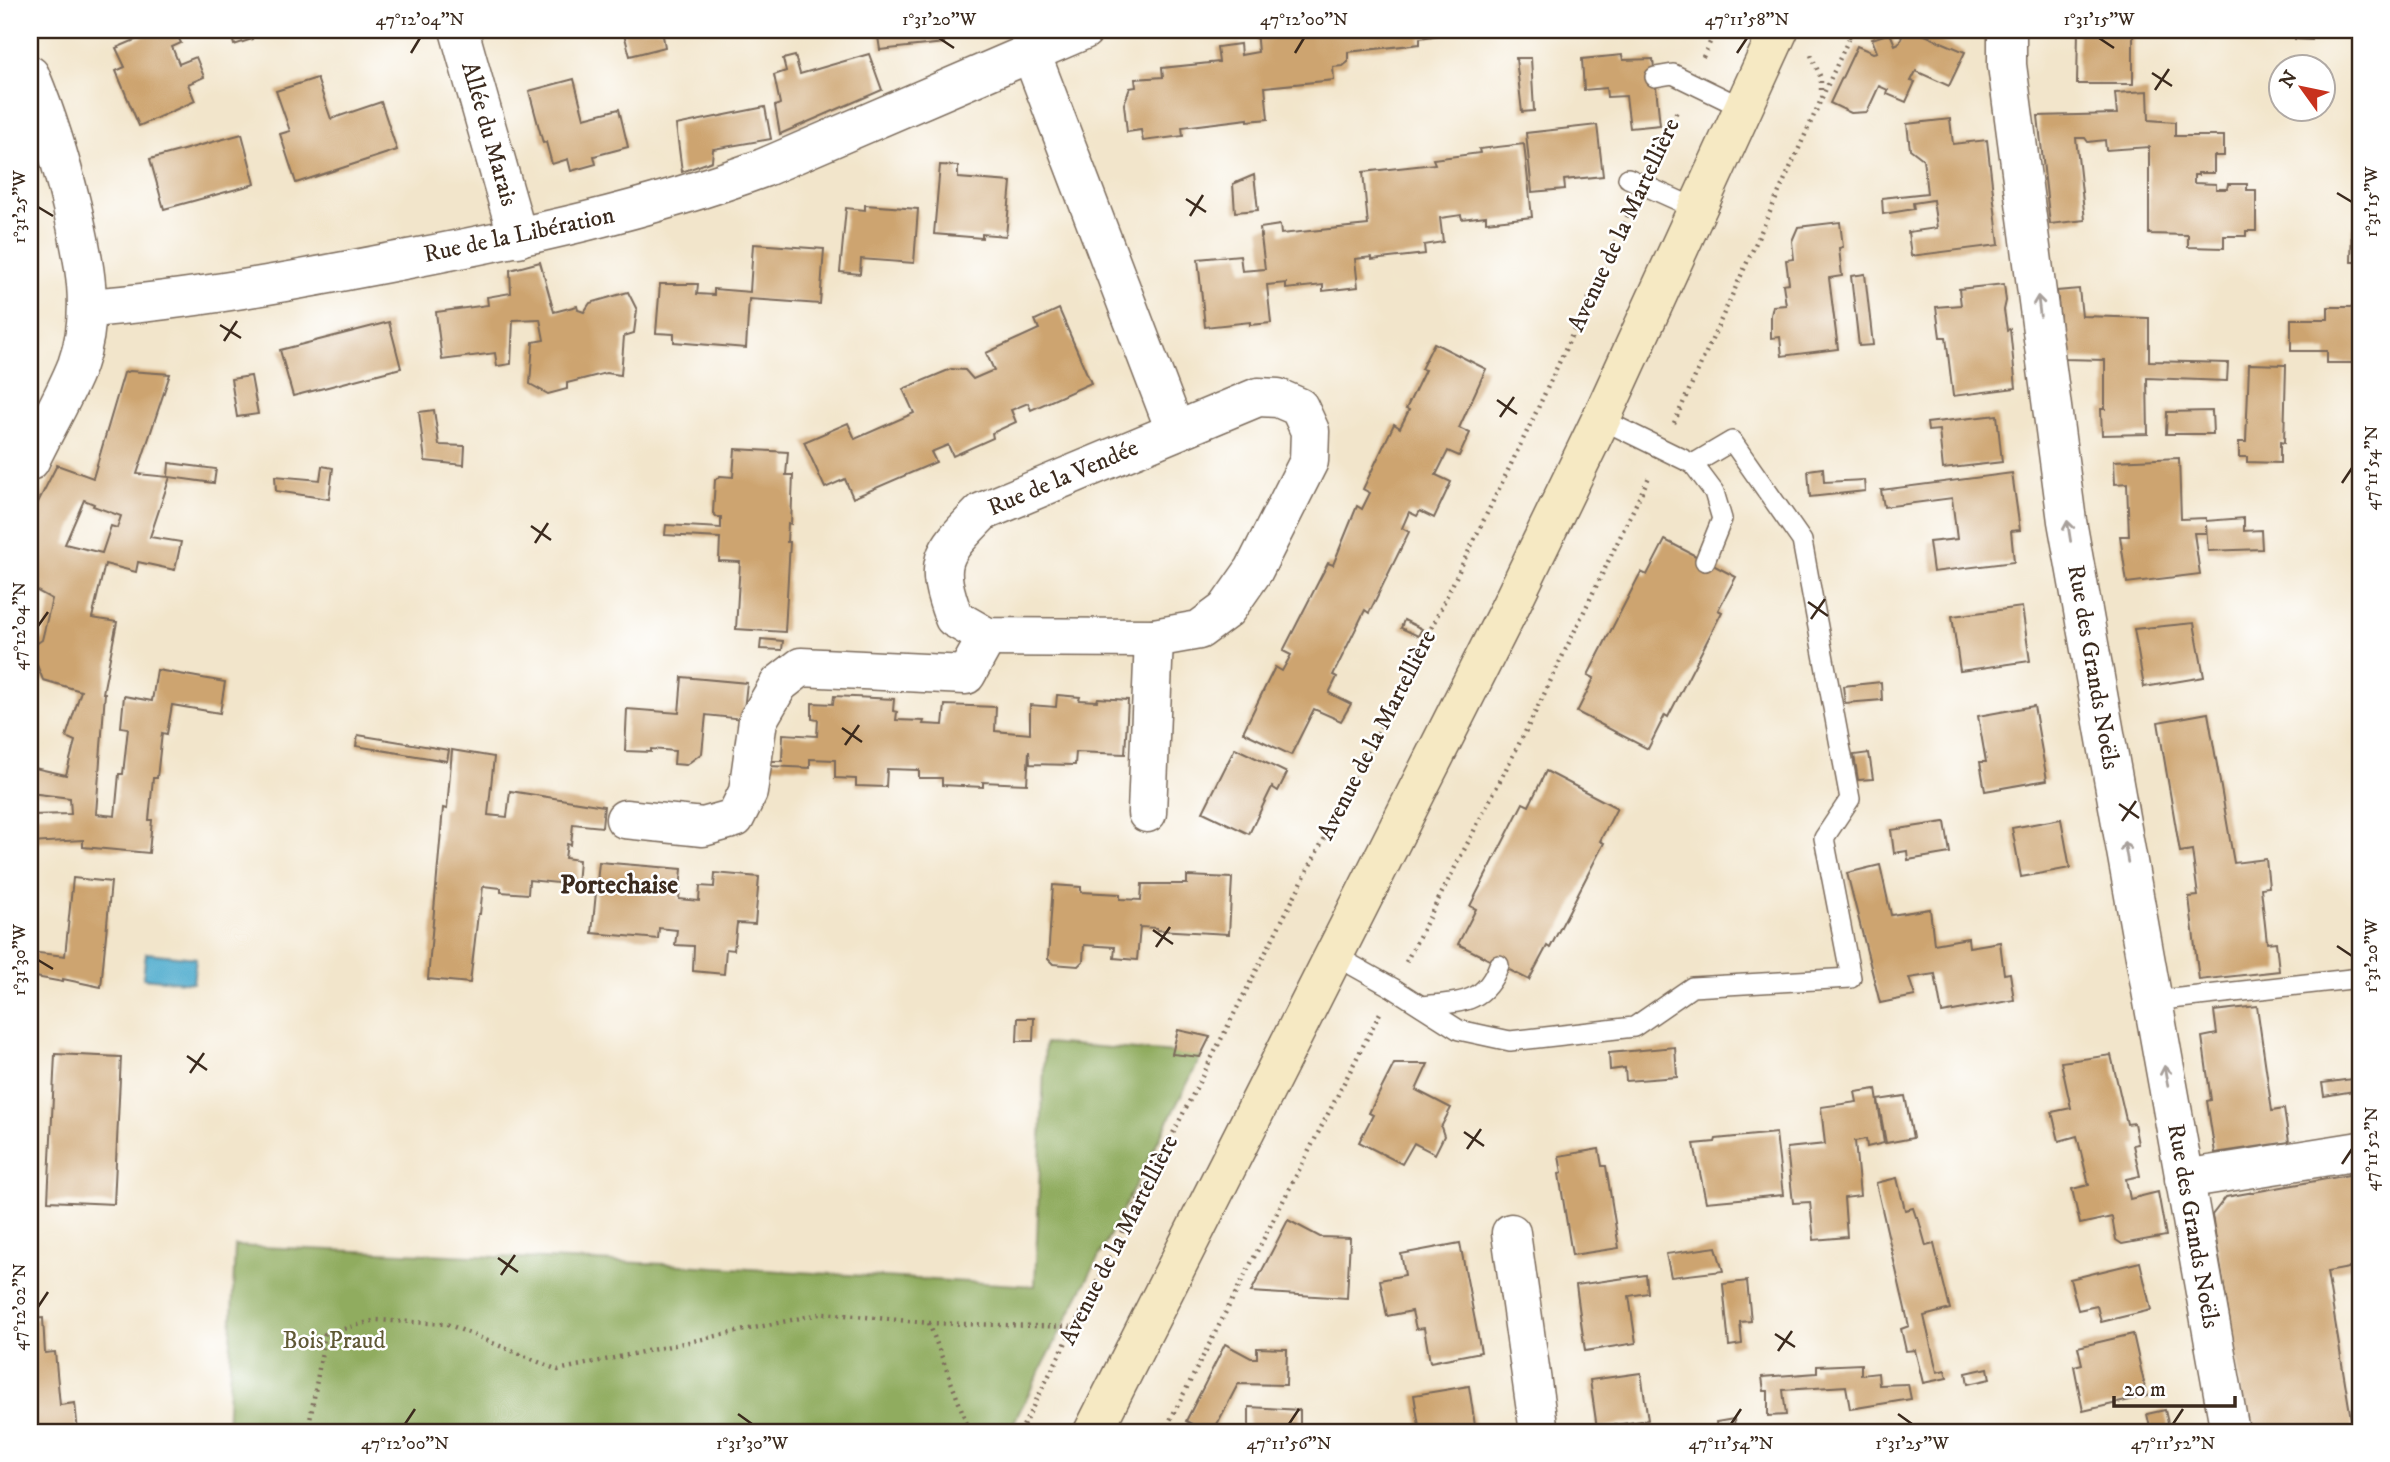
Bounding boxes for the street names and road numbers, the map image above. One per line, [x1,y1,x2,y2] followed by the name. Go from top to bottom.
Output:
[454,58,524,210] street label: Allée du Marais
[1561,113,1687,336] street label: Avenue de la Martellière
[421,200,618,270] street label: Rue de la Libération
[983,433,1143,523] street label: Rue de la Vendée
[2060,562,2126,772] street label: Rue des Grands Noëls
[1311,625,1443,845] street label: Avenue de la Martellière
[2160,1121,2226,1331] street label: Rue des Grands Noëls
[1053,1130,1185,1350] street label: Avenue de la Martellière

